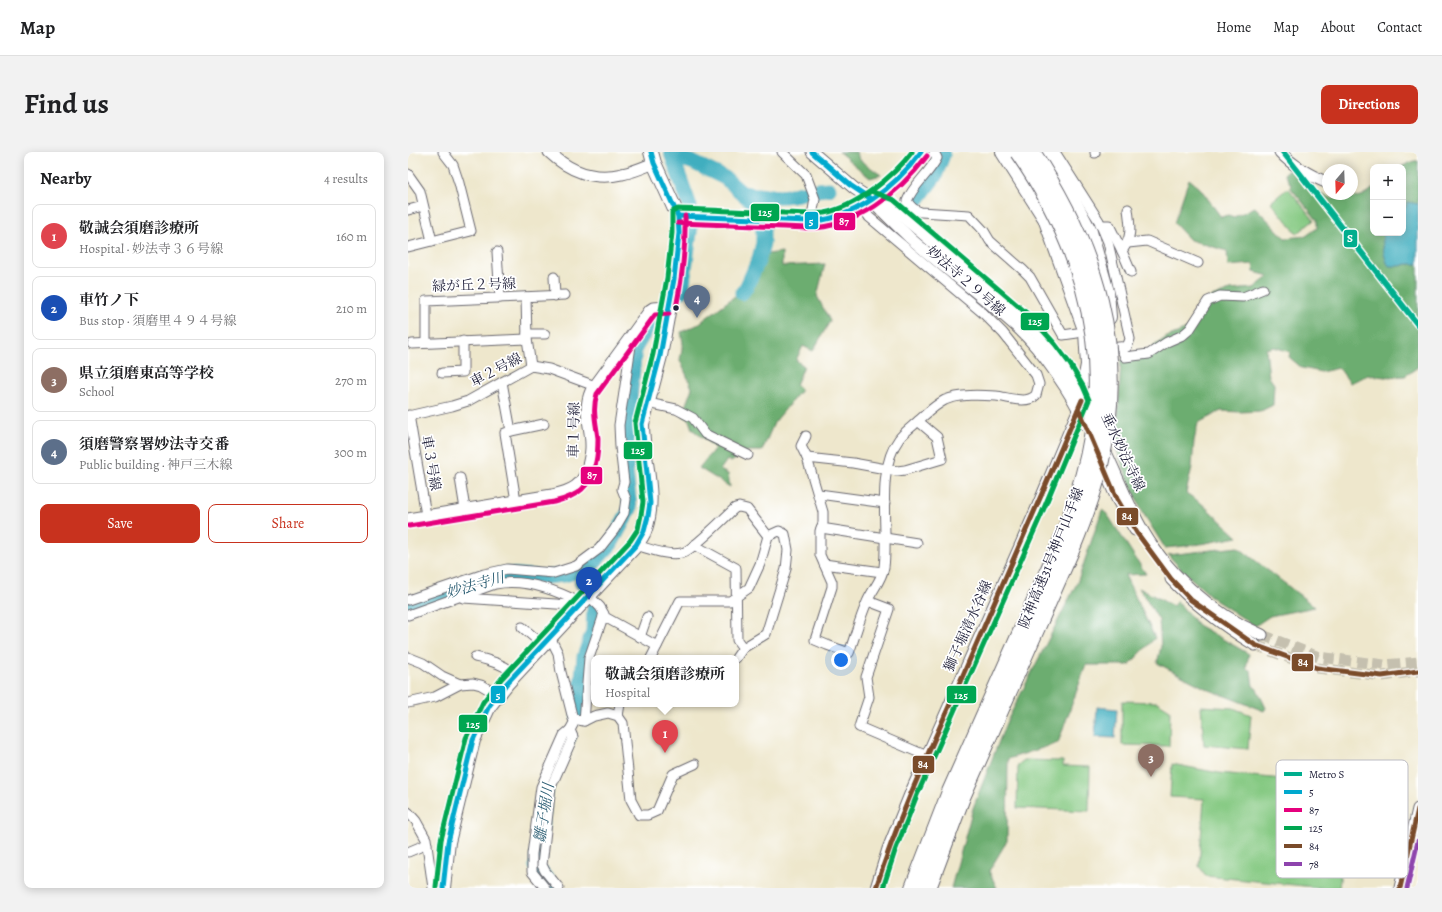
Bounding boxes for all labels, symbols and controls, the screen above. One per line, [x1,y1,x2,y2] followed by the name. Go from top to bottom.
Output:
[20,15,55,41] text: Map
[1216,18,1251,37] text: Home
[1273,18,1299,37] text: Map
[1321,18,1355,37] text: About
[1377,18,1422,37] text: Contact
[24,85,109,123] text: Find us
[1321,85,1418,124] button: Directions
[1322,164,1358,200] north arrow
[1370,164,1406,236] map controls
[1370,164,1406,200] button: +
[40,167,91,190] text: Nearby
[324,170,368,187] text: 4 results
[1370,200,1406,236] button: −
[750,203,780,222] line badge: 125
[758,205,772,220] text: 125
[804,211,819,230] line badge: 5
[833,212,856,231] line badge: 87
[809,214,814,229] text: 5
[839,214,849,229] text: 87
[79,218,199,238] text: 敬誠会須磨診療所
[52,228,56,245] text: 1
[336,228,367,245] text: 160 m
[1343,229,1358,248] line badge: S
[1347,231,1353,246] text: S
[79,240,223,257] text: Hospital · 妙法寺３６号線
[923,242,1009,320] street label: 妙法寺２９号線
[432,274,516,296] street label: 緑が丘２号線
[684,285,710,318] pin: 4
[79,290,139,310] text: 車竹ノ下
[51,300,57,317] text: 2
[336,300,367,317] text: 210 m
[671,303,681,313] unlabelled marker
[79,312,236,329] text: Bus stop · 須磨里４９４号線
[1020,312,1050,331] line badge: 125
[1028,314,1042,329] text: 125
[467,348,525,392] street label: 車２号線
[79,363,214,383] text: 県立須磨東高等学校
[51,372,57,389] text: 3
[335,372,367,389] text: 270 m
[79,383,114,400] text: School
[564,402,584,458] street label: 車１号線
[1097,410,1149,494] street label: 垂水妙法寺線
[79,434,229,454] text: 須磨警察署妙法寺交番
[417,434,445,492] street label: 車３号線
[623,441,653,460] line badge: 125
[631,443,645,458] text: 125
[51,444,57,461] text: 4
[334,444,367,461] text: 300 m
[79,456,232,473] text: Public building · 神戸三木線
[580,466,603,485] line badge: 87
[587,468,597,483] text: 87
[1014,485,1088,631] street label: 阪神高速31号神戸山手線
[40,504,200,543] button: Save
[208,504,368,543] button: Share
[1116,507,1139,526] line badge: 84
[1122,509,1132,524] text: 84
[443,567,509,603] water label: 妙法寺川
[576,567,602,600] pin: 2
[939,577,997,675] street label: 獅子堀清水谷線
[831,650,851,670] your location
[1291,653,1314,672] line badge: 84
[591,655,739,707] popup
[1298,655,1308,670] text: 84
[605,664,725,684] text: 敬誠会須磨診療所
[605,684,650,701] text: Hospital
[490,685,506,704] line badge: 5
[946,685,977,704] line badge: 125
[496,688,501,703] text: 5
[954,688,968,703] text: 125
[458,714,488,733] line badge: 125
[466,717,480,732] text: 125
[652,720,678,753] pin: 1
[1138,744,1164,777] pin: 3
[912,755,935,774] line badge: 84
[918,757,928,772] text: 84
[1276,760,1408,878] legend
[1309,767,1344,782] text: Metro S
[529,780,559,844] water label: 雛子堀川
[1309,785,1314,800] text: 5
[1309,803,1319,818] text: 87
[1309,821,1323,836] text: 125
[1309,839,1319,854] text: 84
[1309,857,1319,872] text: 78

